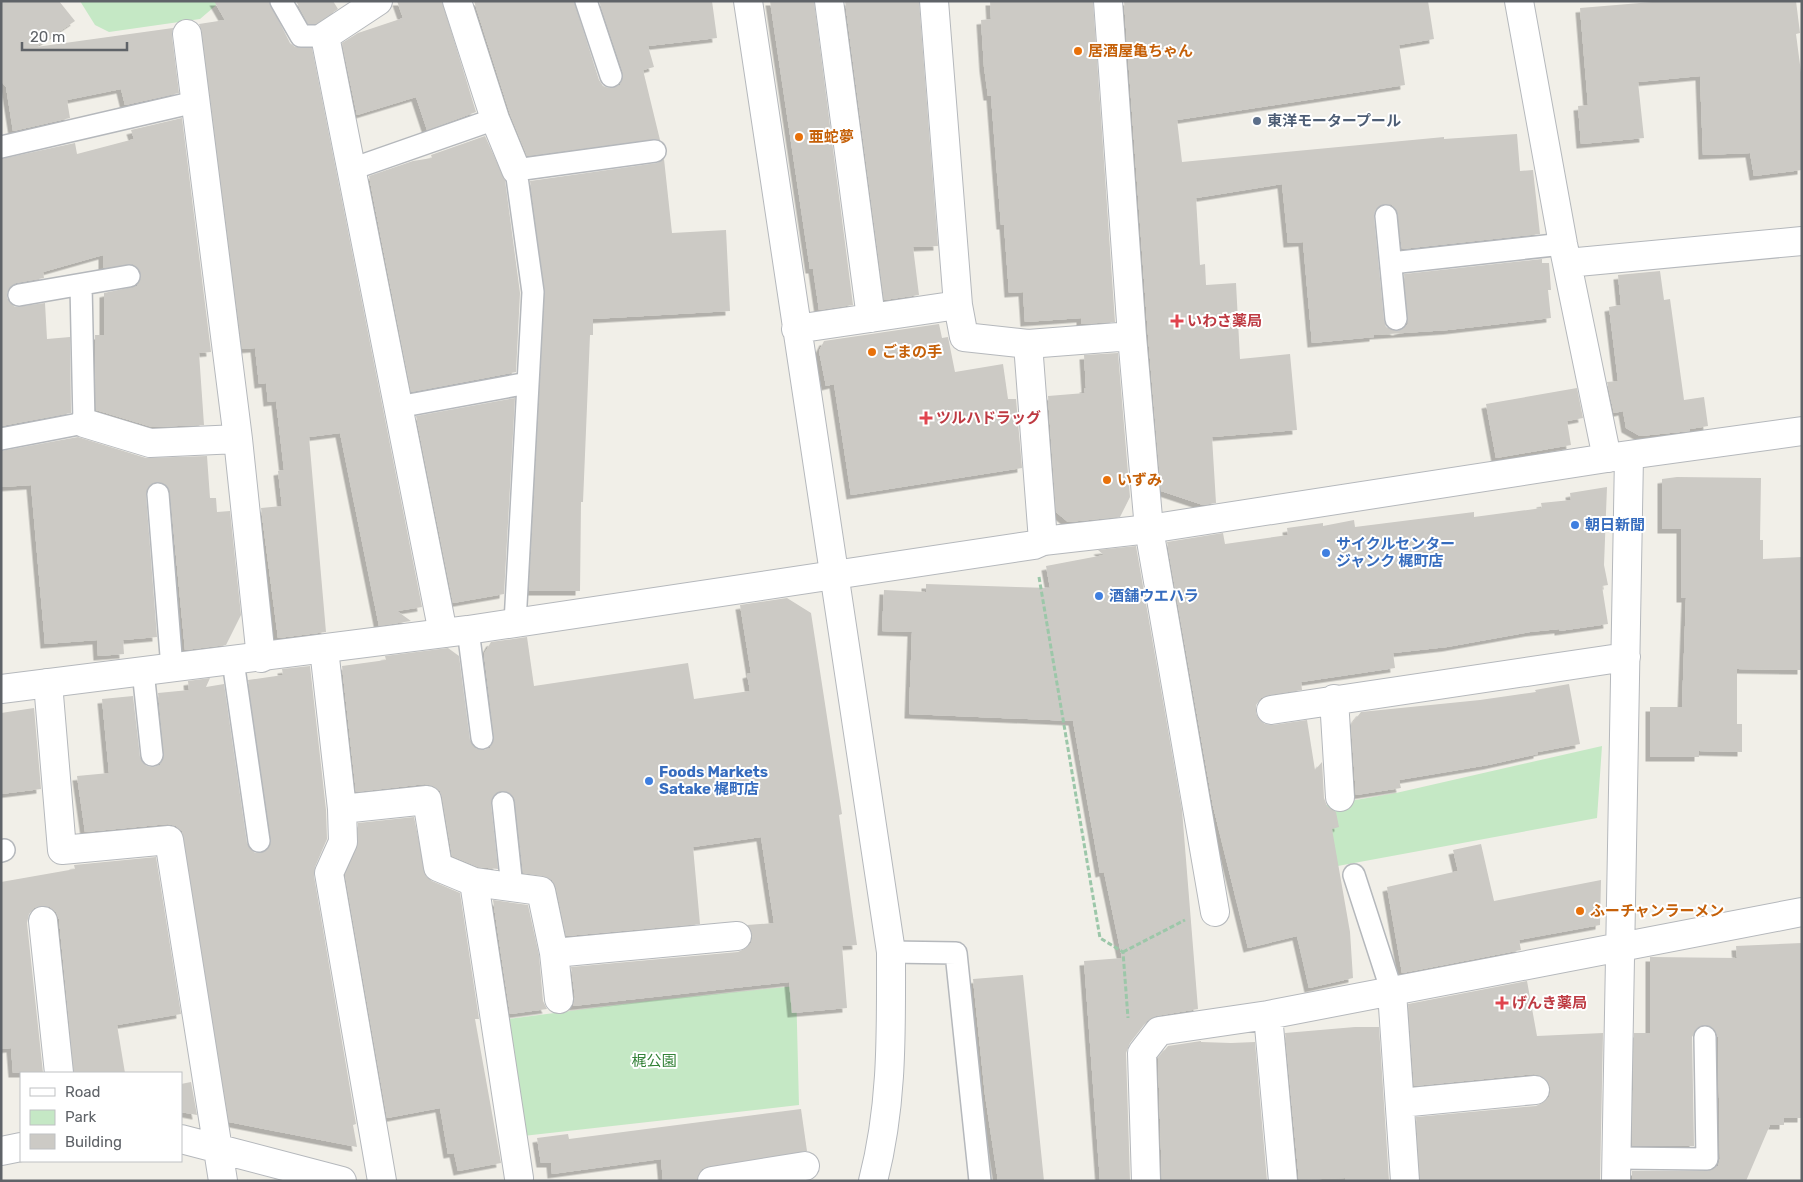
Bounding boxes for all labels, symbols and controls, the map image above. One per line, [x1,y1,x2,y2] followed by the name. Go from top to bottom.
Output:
[22,20,128,52] scale bar
[30,28,65,46] text: 20 m
[1088,42,1193,60] place label: 居酒屋亀ちゃん
[1072,45,1084,57] marker: 居酒屋亀ちゃん
[1267,112,1401,130] place label: 東洋モータープール
[1251,115,1263,127] marker: 東洋モータープール
[809,128,854,146] place label: 亜蛇夢
[793,131,805,143] marker: 亜蛇夢
[1187,312,1262,330] place label: いわさ薬局
[1171,315,1183,327] marker: いわさ薬局
[882,343,942,361] place label: ごまの手
[866,346,878,358] marker: ごまの手
[936,409,1041,427] place label: ツルハドラッグ
[920,412,932,424] marker: ツルハドラッグ
[1117,471,1162,489] place label: いずみ
[1101,474,1113,486] marker: いずみ
[1585,516,1645,534] place label: 朝日新聞
[1569,519,1581,531] marker: 朝日新聞
[1336,535,1455,570] place label: サイクルセンター ジャンク 梶町店
[1320,547,1332,559] marker: サイクルセンター ジャンク 梶町店
[1109,587,1199,605] place label: 酒舗ウエハラ
[1093,590,1105,602] marker: 酒舗ウエハラ
[659,763,768,798] place label: Foods Markets Satake 梶町店
[643,775,655,787] marker: Foods Markets Satake 梶町店
[1590,902,1724,920] place label: ふーチャンラーメン
[1574,905,1586,917] marker: ふーチャンラーメン
[1512,994,1587,1012] place label: げんき薬局
[1496,997,1508,1009] marker: げんき薬局
[631,1052,677,1070] park label: 梶公園
[20,1072,182,1162] legend
[65,1083,101,1101] text: Road
[65,1108,96,1126] text: Park
[65,1133,122,1151] text: Building

